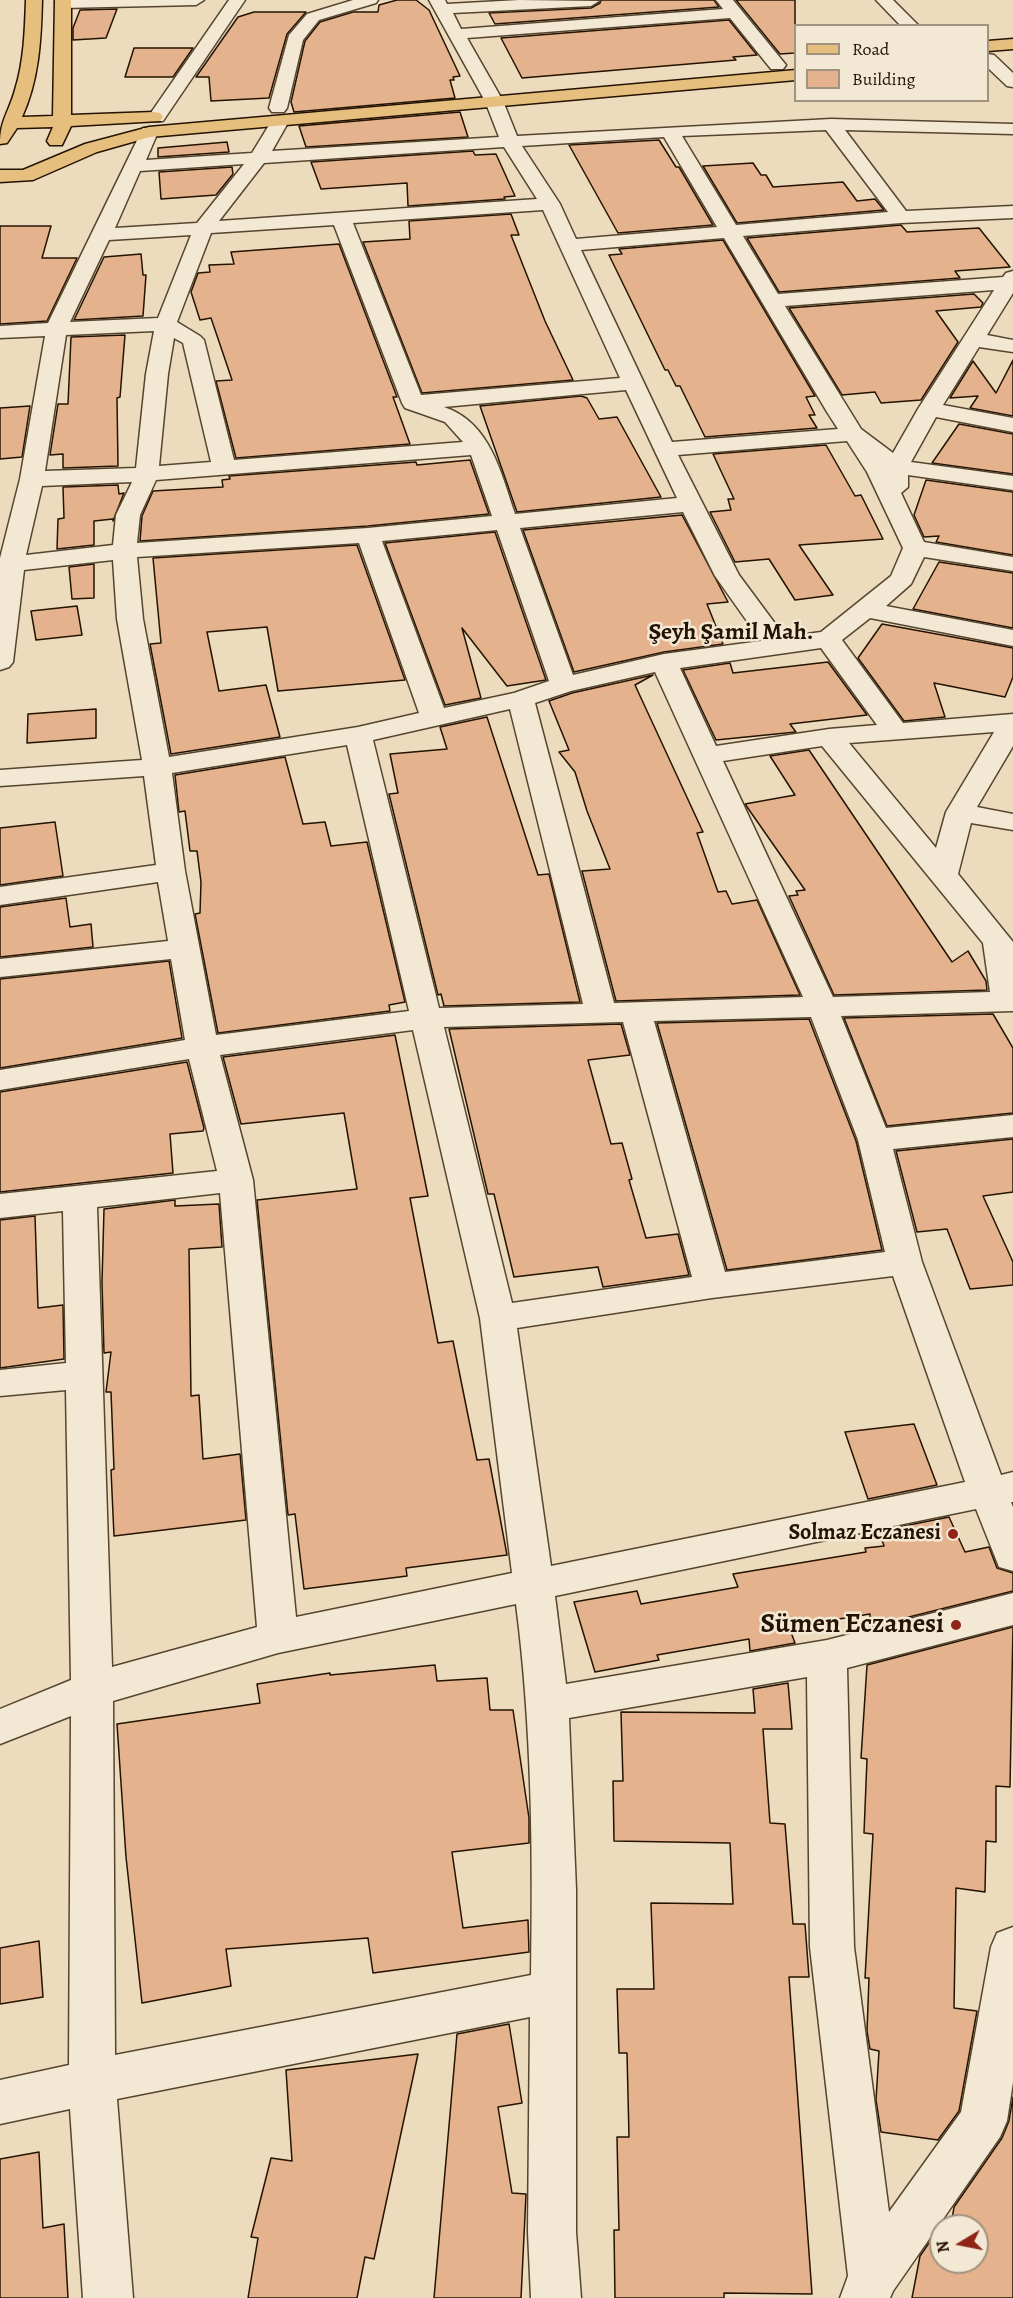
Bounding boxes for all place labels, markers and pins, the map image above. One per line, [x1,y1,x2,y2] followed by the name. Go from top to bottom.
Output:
[789,1521,941,1547] place label: Solmaz Eczanesi
[946,1527,960,1541] marker: Solmaz Eczanesi
[761,1609,944,1641] place label: Sümen Eczanesi
[949,1618,963,1632] marker: Sümen Eczanesi

